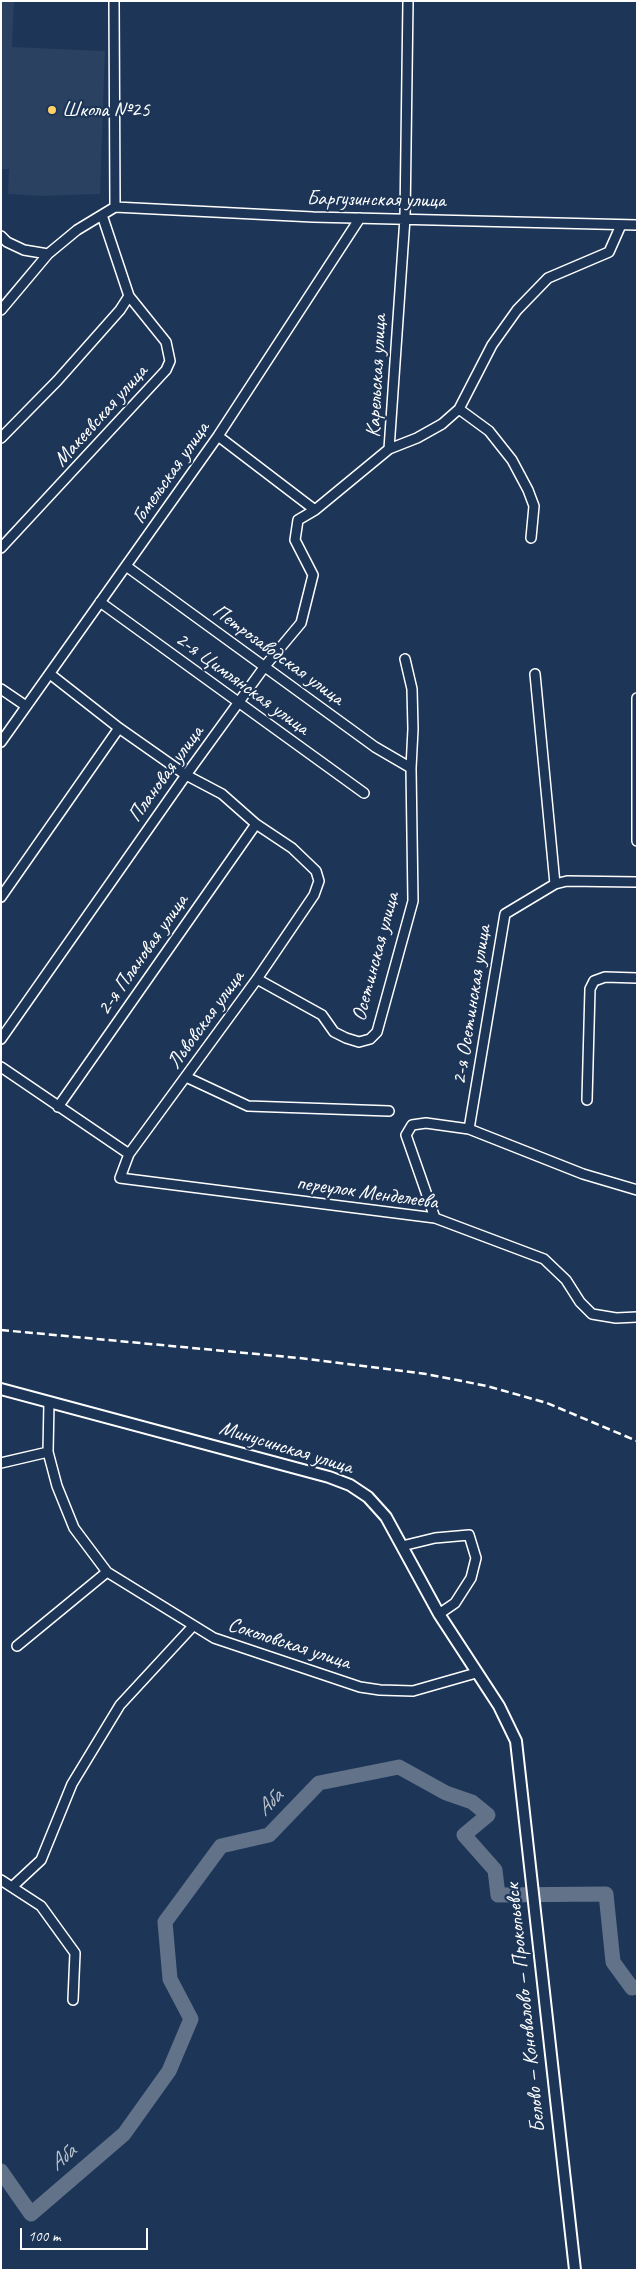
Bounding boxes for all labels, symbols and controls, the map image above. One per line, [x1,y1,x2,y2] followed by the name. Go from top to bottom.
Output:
[62,97,150,123] place label: Школа №25
[46,104,58,116] marker: Школа №25
[306,186,446,214] street label: Баргузинская улица
[361,314,393,438] street label: Карельская улица
[49,360,153,472] street label: Макеевская улица
[127,417,215,529] street label: Гомельская улица
[207,599,349,711] street label: Петрозаводская улица
[170,627,314,741] street label: 2-я Цимлянская улица
[123,721,209,827] street label: Плановая улица
[92,890,194,1020] street label: 2-я Плановая улица
[347,890,405,1024] street label: Осетинская улица
[447,923,497,1087] street label: 2-я Осетинская улица
[162,966,250,1074] street label: Львовская улица
[295,1171,439,1215] street label: переулок Менделеева
[216,1416,356,1480] street label: Минусинская улица
[225,1612,353,1676] street label: Соколовская улица
[251,1784,289,1822] water label: Аба
[500,1882,552,2134] street label: Белово — Коновалово — Прокопьевск
[44,2139,82,2177] water label: Аба
[22,2218,150,2250] scale bar
[28,2227,60,2246] text: 100 m

